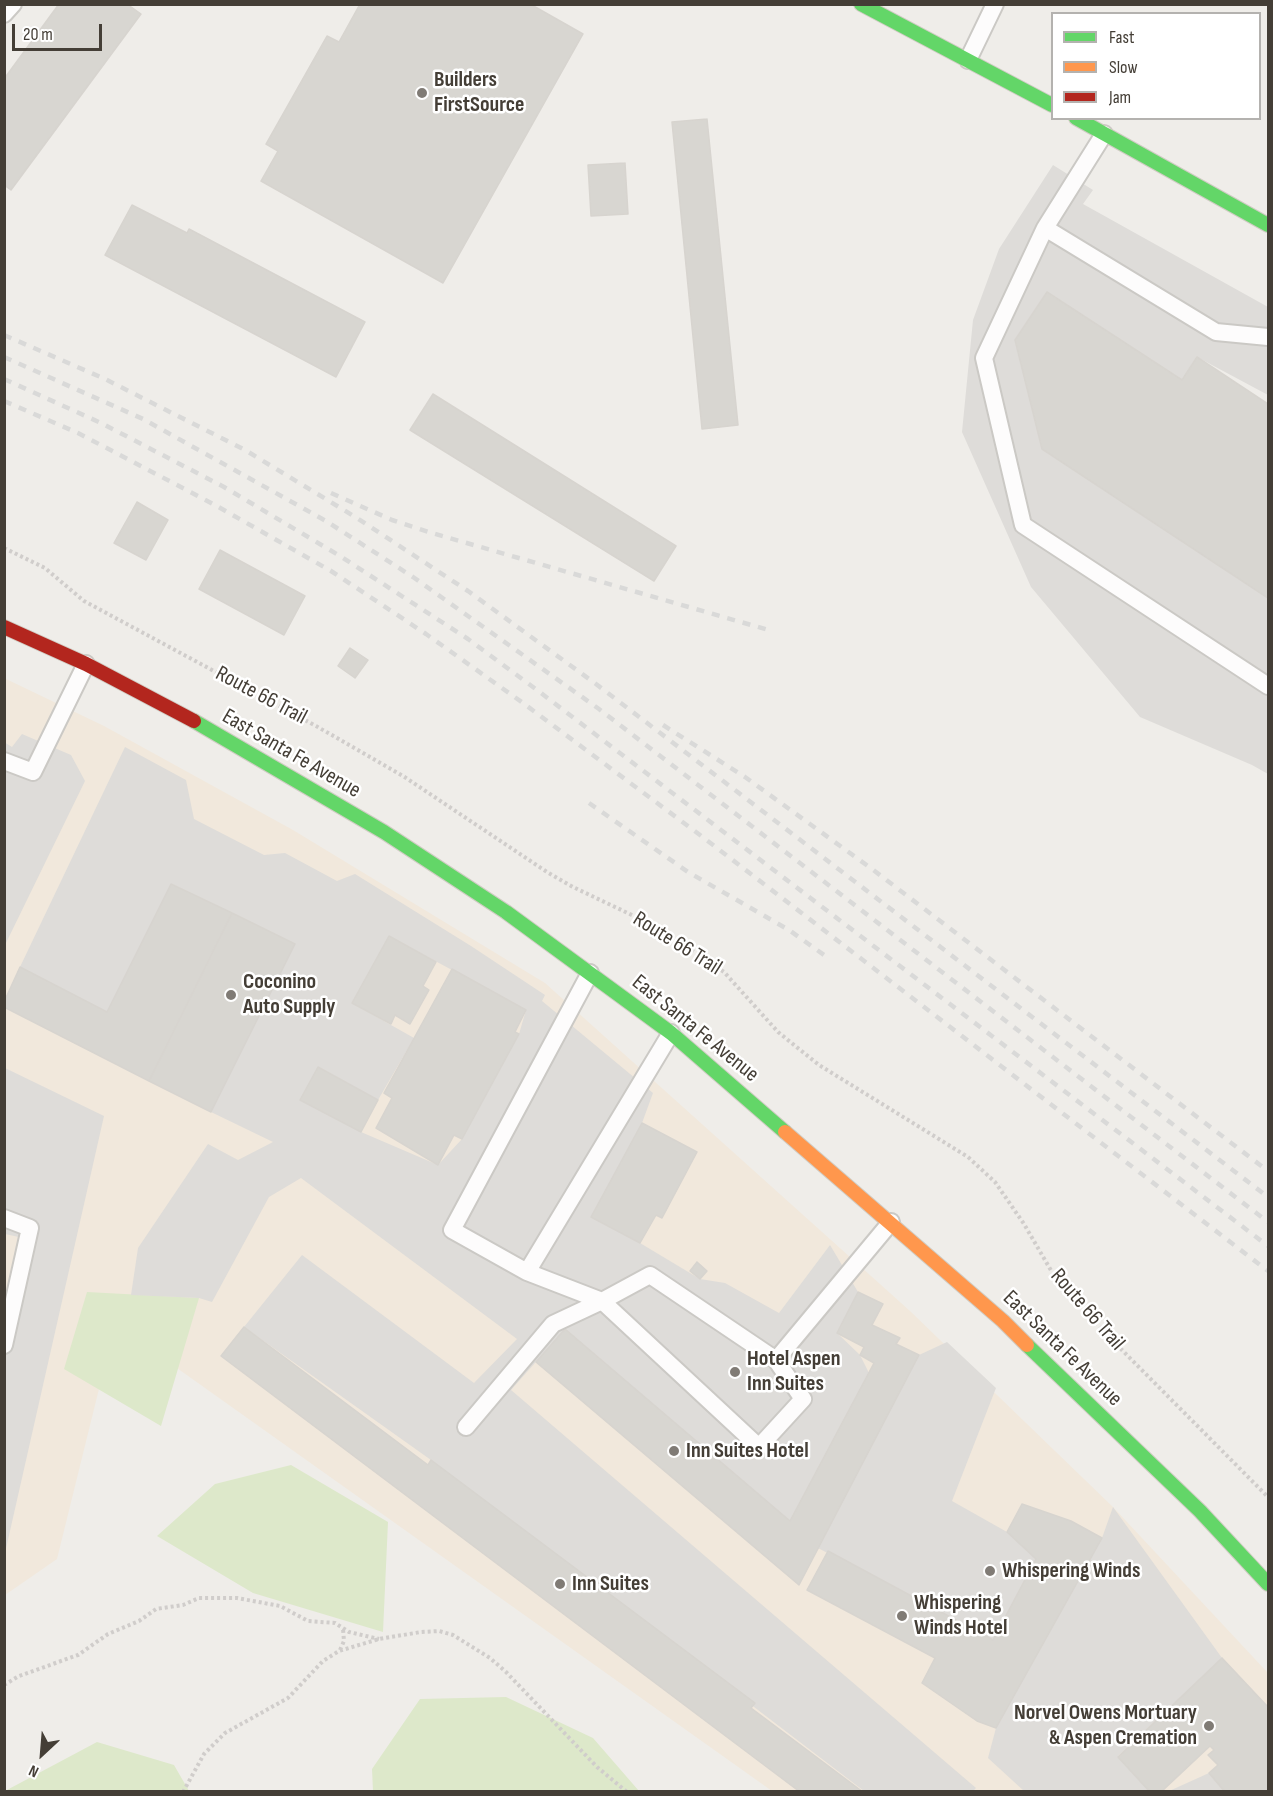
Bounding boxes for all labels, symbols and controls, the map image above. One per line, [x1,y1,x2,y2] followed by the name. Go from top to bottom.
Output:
[15,12,105,50] scale bar
[1051,12,1261,120] legend
[23,24,53,45] text: 20 m
[1109,27,1134,48] text: Fast
[1109,57,1138,78] text: Slow
[434,67,524,118] place label: Builders FirstSource
[415,86,429,100] marker: Builders FirstSource
[1109,87,1131,108] text: Jam
[211,661,311,731] street label: Route 66 Trail
[217,704,365,804] street label: East Santa Fe Avenue
[628,906,726,982] street label: Route 66 Trail
[243,969,335,1020] place label: Coconino Auto Supply
[626,970,764,1088] street label: East Santa Fe Avenue
[224,988,238,1002] marker: Coconino Auto Supply
[1044,1264,1130,1356] street label: Route 66 Trail
[997,1285,1127,1413] street label: East Santa Fe Avenue
[747,1346,840,1398] place label: Hotel Aspen Inn Suites
[728,1365,742,1379] marker: Hotel Aspen Inn Suites
[686,1438,809,1464] place label: Inn Suites Hotel
[667,1444,681,1458] marker: Inn Suites Hotel
[1002,1558,1140,1584] place label: Whispering Winds
[983,1564,997,1578] marker: Whispering Winds
[572,1571,649,1597] place label: Inn Suites
[553,1577,567,1591] marker: Inn Suites
[914,1590,1007,1642] place label: Whispering Winds Hotel
[895,1609,909,1623] marker: Whispering Winds Hotel
[1014,1700,1197,1752] place label: Norvel Owens Mortuary & Aspen Cremation
[1202,1719,1216,1733] marker: Norvel Owens Mortuary & Aspen Cremation
[12,1724,72,1784] north arrow
[26,1760,42,1781] text: N

